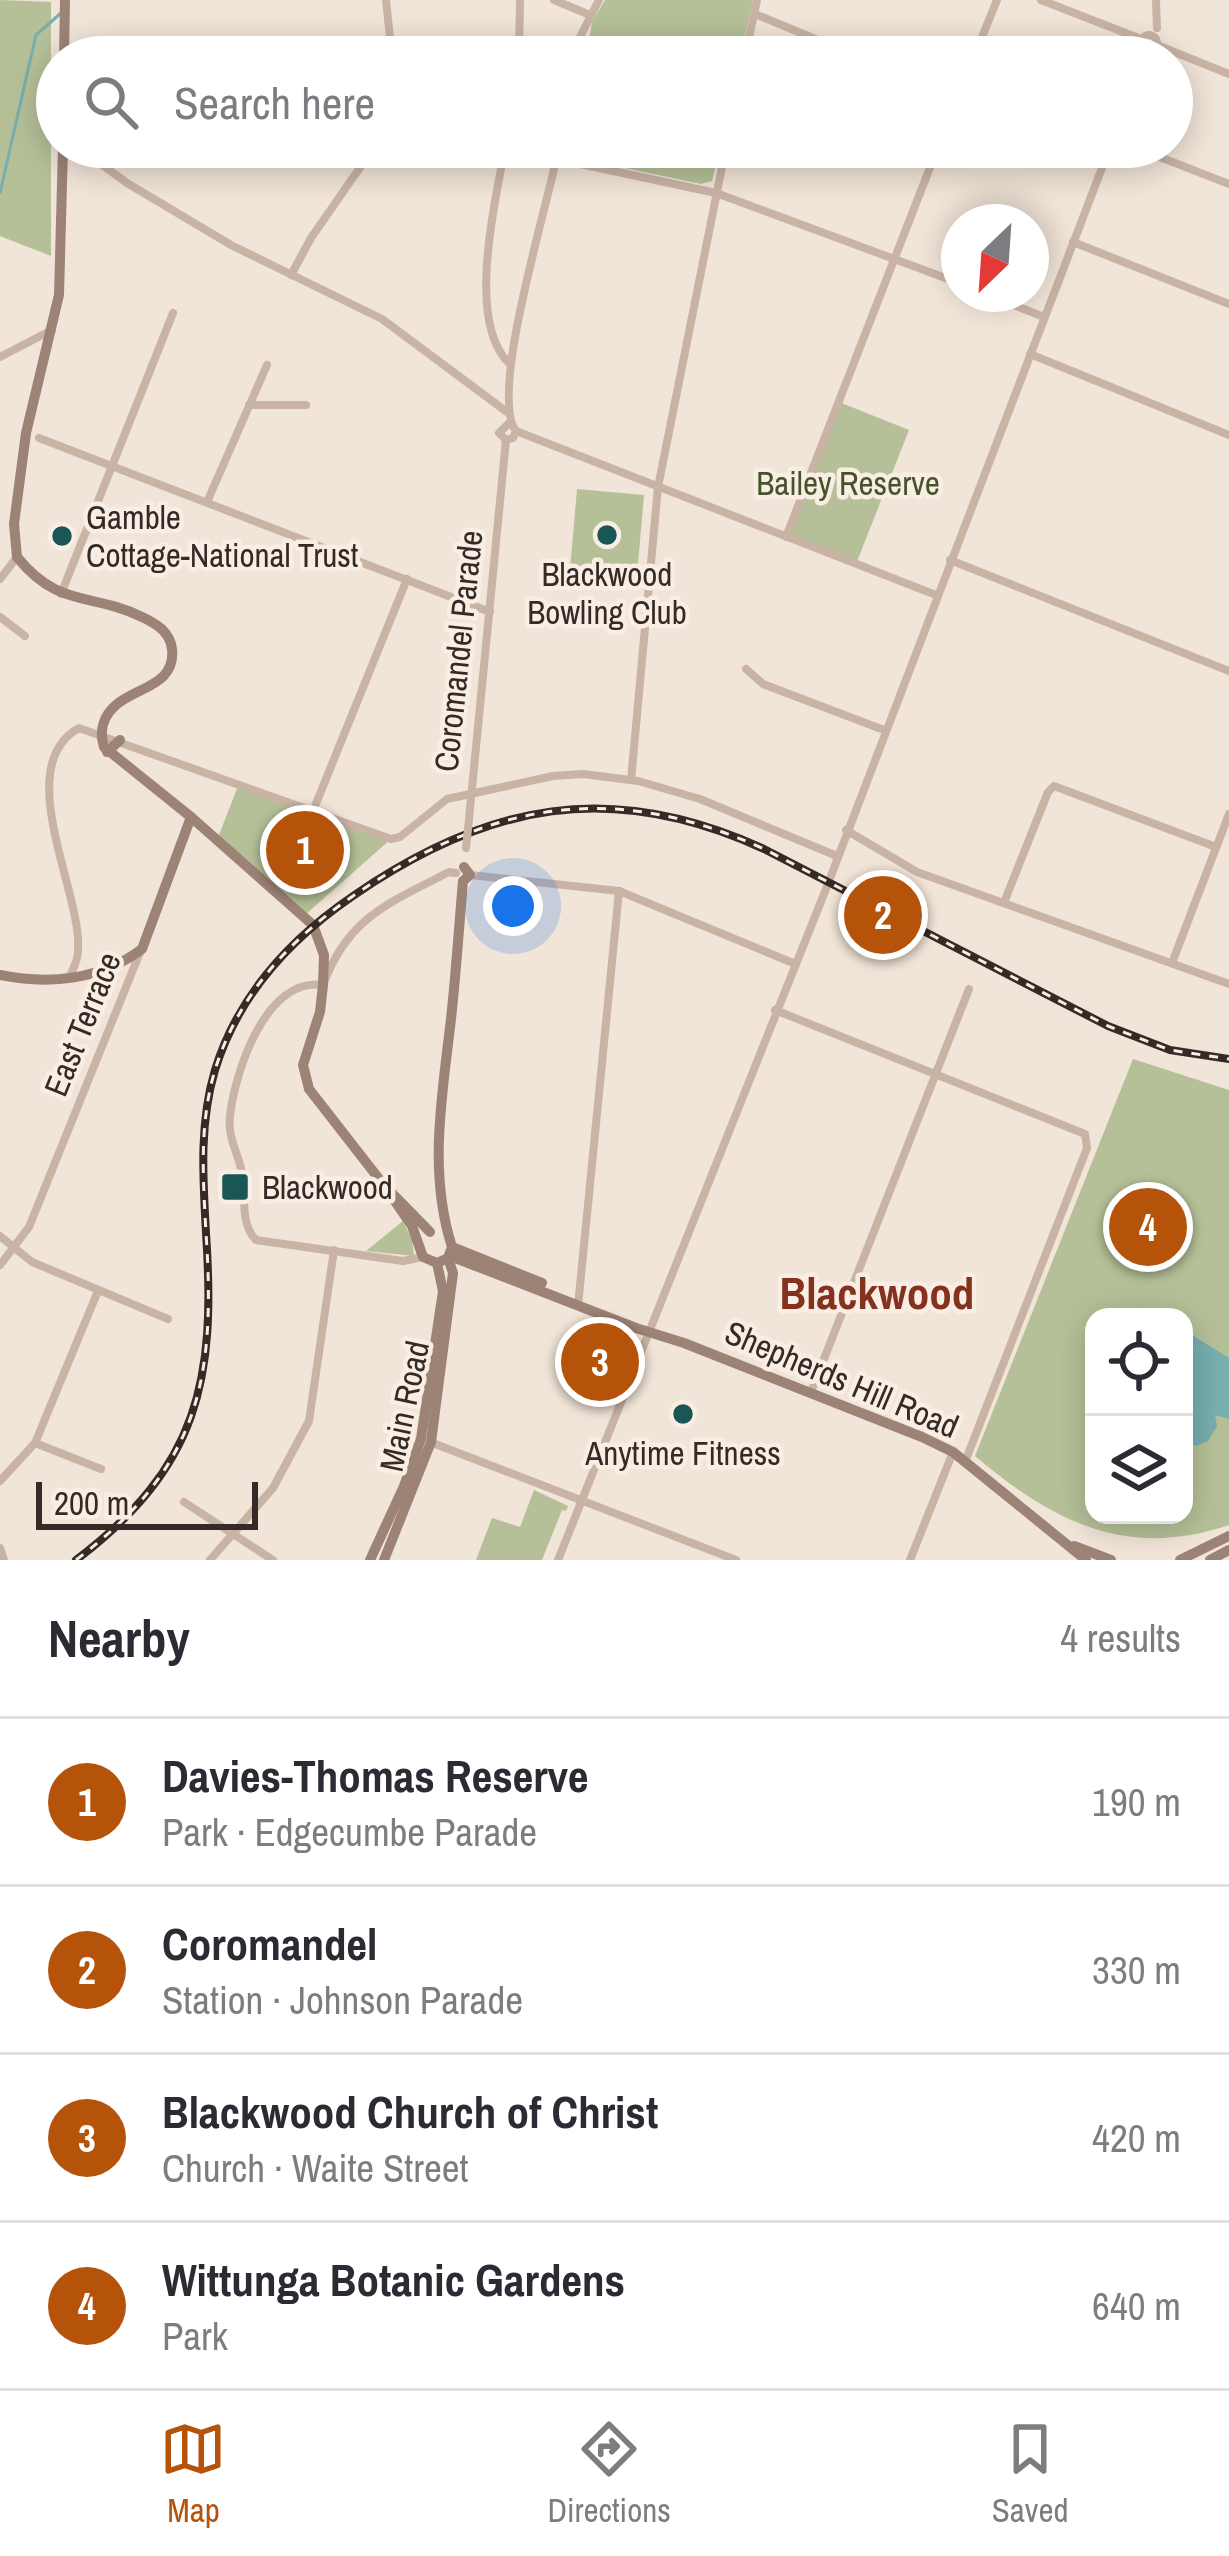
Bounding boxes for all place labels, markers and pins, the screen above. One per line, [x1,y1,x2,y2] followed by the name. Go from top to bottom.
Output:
[86,495,358,577] place label: Gamble Cottage-National Trust
[594,522,620,548] marker: Blackwood Bowling Club
[49,523,75,549] marker: Gamble Cottage-National Trust
[527,552,687,634] place label: Blackwood Bowling Club
[266,805,344,895] pin: 1
[844,870,922,960] pin: 2
[262,1165,393,1209] place label: Blackwood
[219,1171,251,1203] marker: Blackwood
[1109,1182,1187,1272] pin: 4
[561,1317,639,1407] pin: 3
[670,1401,696,1427] marker: Anytime Fitness
[584,1431,781,1475] place label: Anytime Fitness

